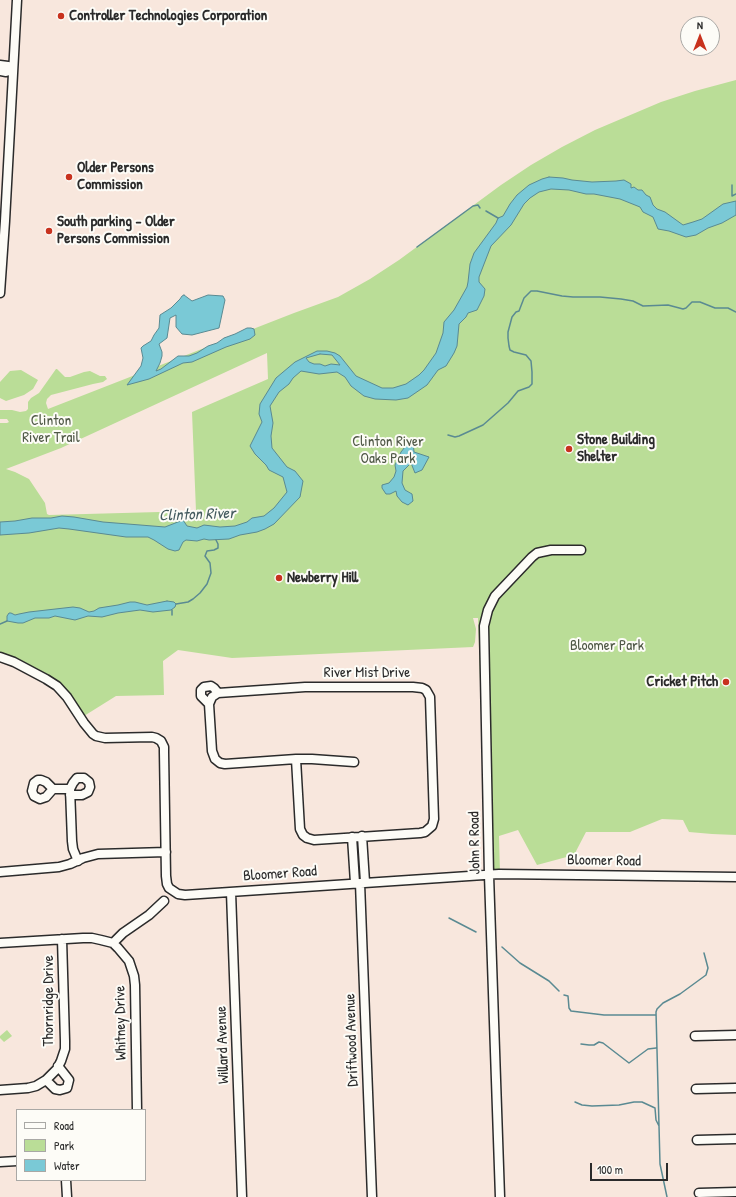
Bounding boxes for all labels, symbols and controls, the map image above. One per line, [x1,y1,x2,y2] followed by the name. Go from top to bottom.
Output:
[69,7,267,25] place label: Controller Technologies Corporation
[56,11,66,21] marker: Controller Technologies Corporation
[680,16,720,56] north arrow
[697,18,703,32] text: N
[77,159,154,194] place label: Older Persons Commission
[64,172,74,182] marker: Older Persons Commission
[57,213,175,248] place label: South parking - Older Persons Commission
[44,226,54,236] marker: South parking - Older Persons Commission
[22,412,80,447] park label: Clinton River Trail
[577,431,655,466] place label: Stone Building Shelter
[352,433,424,468] park label: Clinton River Oaks Park
[564,444,574,454] marker: Stone Building Shelter
[158,504,236,526] water label: Clinton River
[287,569,358,587] place label: Newberry Hill
[274,573,284,583] marker: Newberry Hill
[570,637,644,655] park label: Bloomer Park
[324,664,410,682] street label: River Mist Drive
[646,673,718,691] place label: Cricket Pitch
[721,677,731,687] marker: Cricket Pitch
[465,811,485,875] street label: John R Road
[567,851,641,871] street label: Bloomer Road
[243,862,317,886] street label: Bloomer Road
[40,955,58,1047] street label: Thornridge Drive
[111,985,131,1061] street label: Whitney Drive
[341,993,363,1087] street label: Driftwood Avenue
[213,1006,233,1084] street label: Willard Avenue
[16,1109,146,1181] legend
[54,1117,74,1134] text: Road
[54,1137,74,1154] text: Park
[592,1155,670,1181] scale bar
[54,1157,80,1174] text: Water
[597,1161,623,1178] text: 100 m

